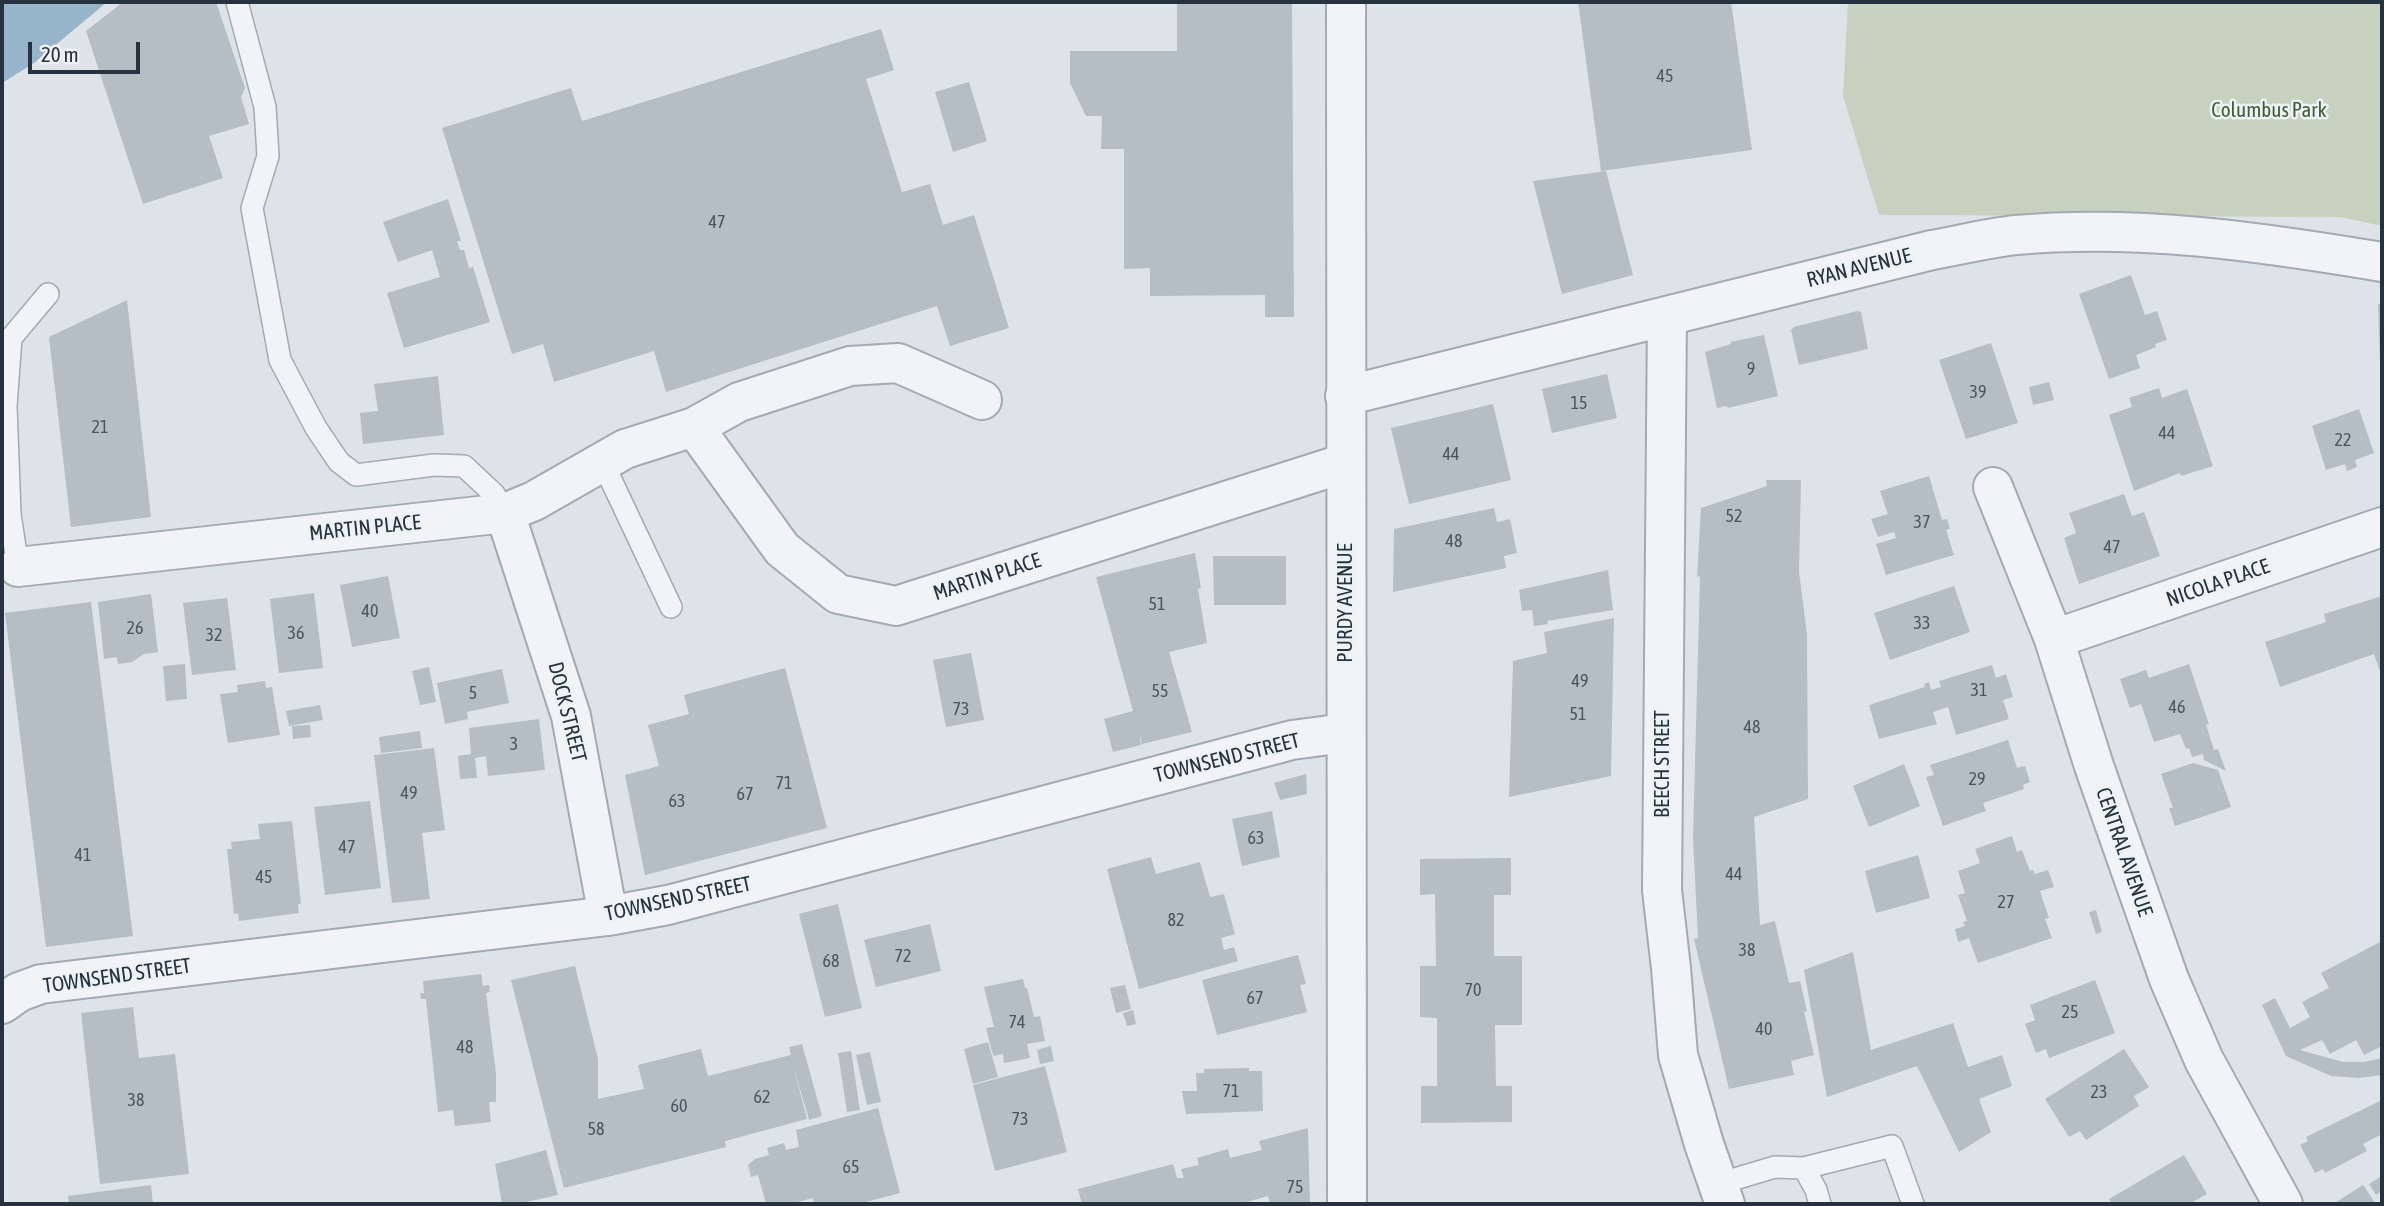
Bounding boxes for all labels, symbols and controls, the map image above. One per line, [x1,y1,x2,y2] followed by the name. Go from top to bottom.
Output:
[32,28,144,72] scale bar
[41,42,79,66] text: 20 m
[1657,65,1673,87] house number: 45
[2211,97,2327,123] park label: Columbus Park
[709,211,725,233] house number: 47
[1804,243,1914,293] street label: RYAN AVENUE
[1747,358,1755,380] house number: 9
[1970,381,1986,403] house number: 39
[1571,392,1587,414] house number: 15
[92,416,108,438] house number: 21
[2159,422,2175,444] house number: 44
[2335,429,2351,451] house number: 22
[1443,443,1459,465] house number: 44
[1726,505,1742,527] house number: 52
[308,510,422,546] street label: MARTIN PLACE
[1914,511,1930,533] house number: 37
[1446,530,1462,552] house number: 48
[2104,536,2120,558] house number: 47
[1332,543,1358,663] street label: PURDY AVENUE
[930,548,1044,606] street label: MARTIN PLACE
[2163,554,2273,612] street label: NICOLA PLACE
[1149,593,1165,615] house number: 51
[362,600,378,622] house number: 40
[1914,612,1930,634] house number: 33
[127,617,143,639] house number: 26
[288,622,304,644] house number: 36
[206,624,222,646] house number: 32
[542,659,592,765] street label: DOCK STREET
[1572,670,1588,692] house number: 49
[1971,679,1987,701] house number: 31
[1152,680,1168,702] house number: 55
[469,682,477,704] house number: 5
[2169,696,2185,718] house number: 46
[953,698,969,720] house number: 73
[1570,703,1586,725] house number: 51
[1649,710,1675,818] street label: BEECH STREET
[1744,716,1760,738] house number: 48
[1152,728,1302,788] street label: TOWNSEND STREET
[510,733,518,755] house number: 3
[1969,768,1985,790] house number: 29
[776,772,792,794] house number: 71
[401,782,417,804] house number: 49
[737,783,753,805] house number: 67
[2090,784,2158,920] street label: CENTRAL AVENUE
[669,790,685,812] house number: 63
[1248,827,1264,849] house number: 63
[339,836,355,858] house number: 47
[75,844,91,866] house number: 41
[1726,863,1742,885] house number: 44
[256,866,272,888] house number: 45
[603,871,753,927] street label: TOWNSEND STREET
[1998,891,2014,913] house number: 27
[1168,909,1184,931] house number: 82
[1739,939,1755,961] house number: 38
[895,945,911,967] house number: 72
[823,950,839,972] house number: 68
[42,953,192,999] street label: TOWNSEND STREET
[1465,979,1481,1001] house number: 70
[1247,987,1263,1009] house number: 67
[2062,1001,2078,1023] house number: 25
[1009,1011,1025,1033] house number: 74
[1756,1018,1772,1040] house number: 40
[457,1036,473,1058] house number: 48
[1223,1080,1239,1102] house number: 71
[2091,1081,2107,1103] house number: 23
[754,1086,770,1108] house number: 62
[128,1089,144,1111] house number: 38
[671,1095,687,1117] house number: 60
[1012,1108,1028,1130] house number: 73
[588,1118,604,1140] house number: 58
[843,1156,859,1178] house number: 65
[1287,1176,1303,1198] house number: 75

